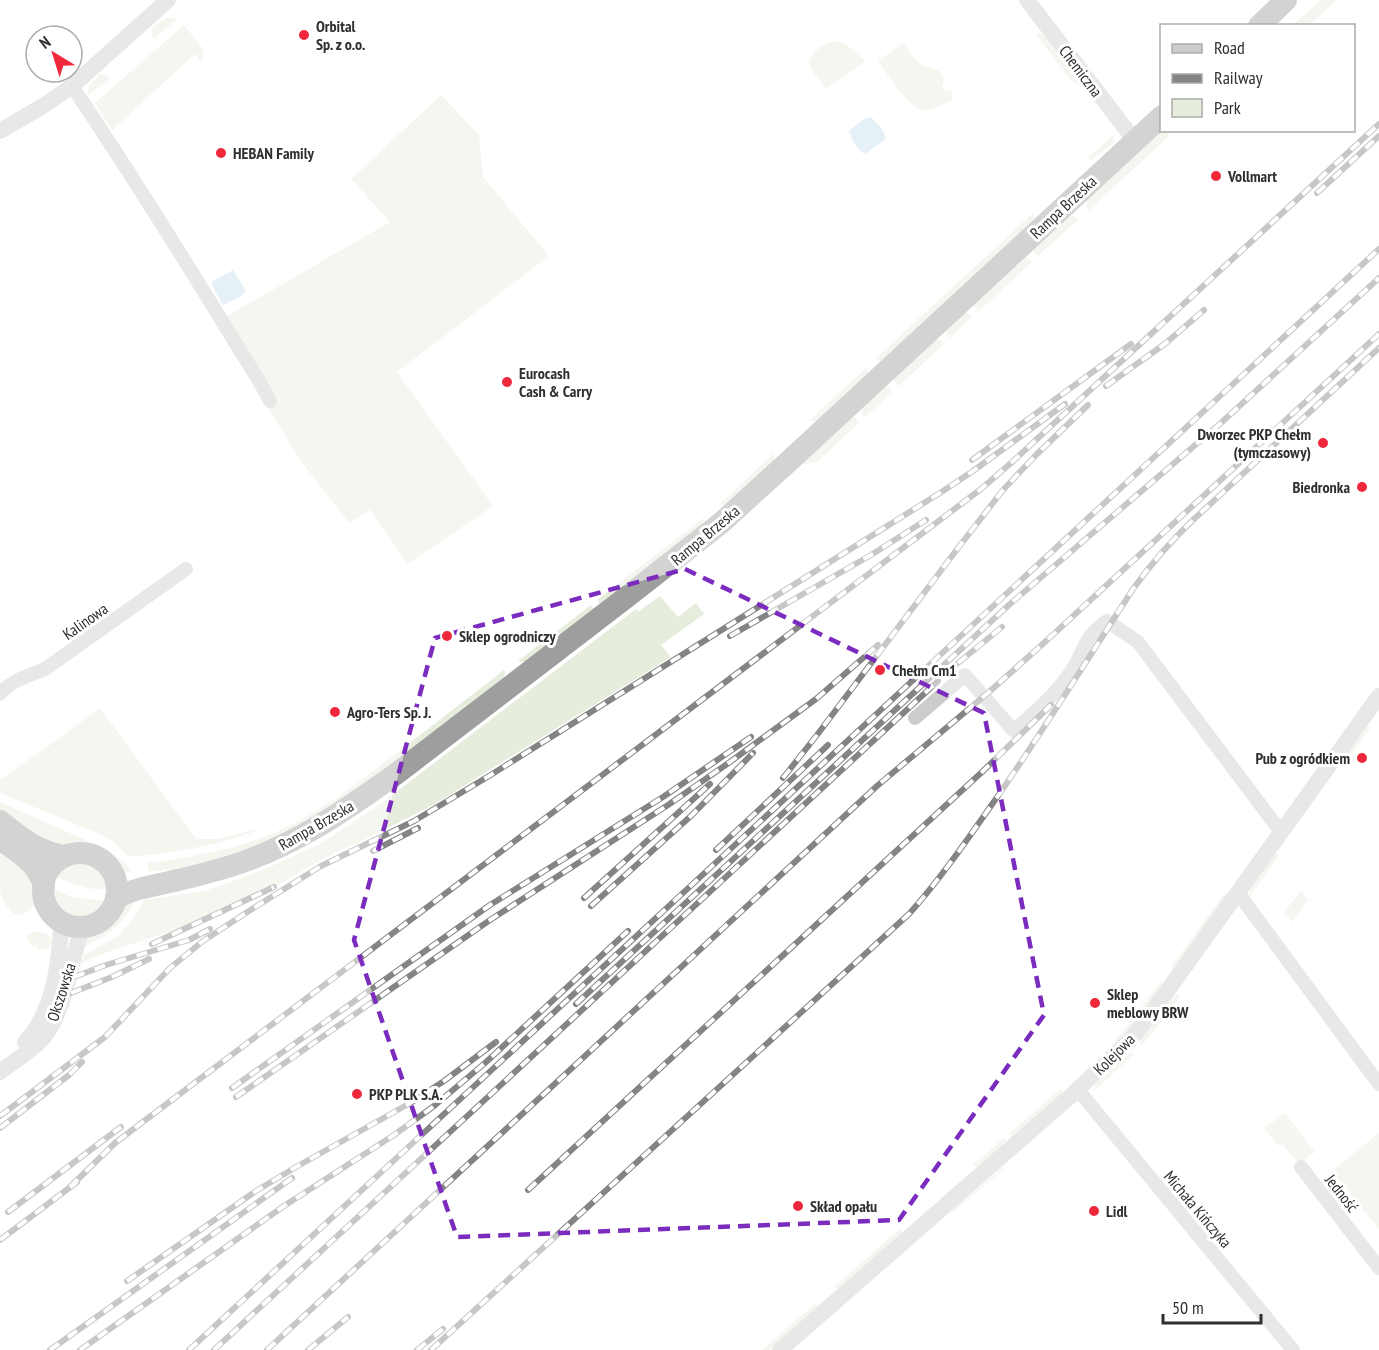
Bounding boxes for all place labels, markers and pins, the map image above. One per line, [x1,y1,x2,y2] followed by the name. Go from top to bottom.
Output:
[316,16,365,54] place label: Orbital Sp. z o.o.
[297,28,311,42] marker: Orbital Sp. z o.o.
[233,143,315,163] place label: HEBAN Family
[214,146,228,160] marker: HEBAN Family
[1227,166,1277,186] place label: Vollmart
[1209,169,1223,183] marker: Vollmart
[519,363,593,401] place label: Eurocash Cash & Carry
[500,375,514,389] marker: Eurocash Cash & Carry
[1197,424,1311,462] place label: Dworzec PKP Chełm (tymczasowy)
[1316,436,1330,450] marker: Dworzec PKP Chełm (tymczasowy)
[1292,477,1350,497] place label: Biedronka
[1355,480,1369,494] marker: Biedronka
[459,626,556,646] place label: Sklep ogrodniczy
[440,629,454,643] marker: Sklep ogrodniczy
[892,660,957,680] place label: Chełm Cm1
[873,663,887,677] marker: Chełm Cm1
[346,702,431,722] place label: Agro-Ters Sp. J.
[328,705,342,719] marker: Agro-Ters Sp. J.
[1255,748,1350,768] place label: Pub z ogródkiem
[1355,751,1369,765] marker: Pub z ogródkiem
[1107,984,1189,1022] place label: Sklep meblowy BRW
[1088,996,1102,1010] marker: Sklep meblowy BRW
[369,1084,443,1104] place label: PKP PLK S.A.
[350,1087,364,1101] marker: PKP PLK S.A.
[810,1196,877,1216] place label: Skład opału
[791,1199,805,1213] marker: Skład opału
[1106,1201,1128,1221] place label: Lidl
[1087,1204,1101,1218] marker: Lidl

